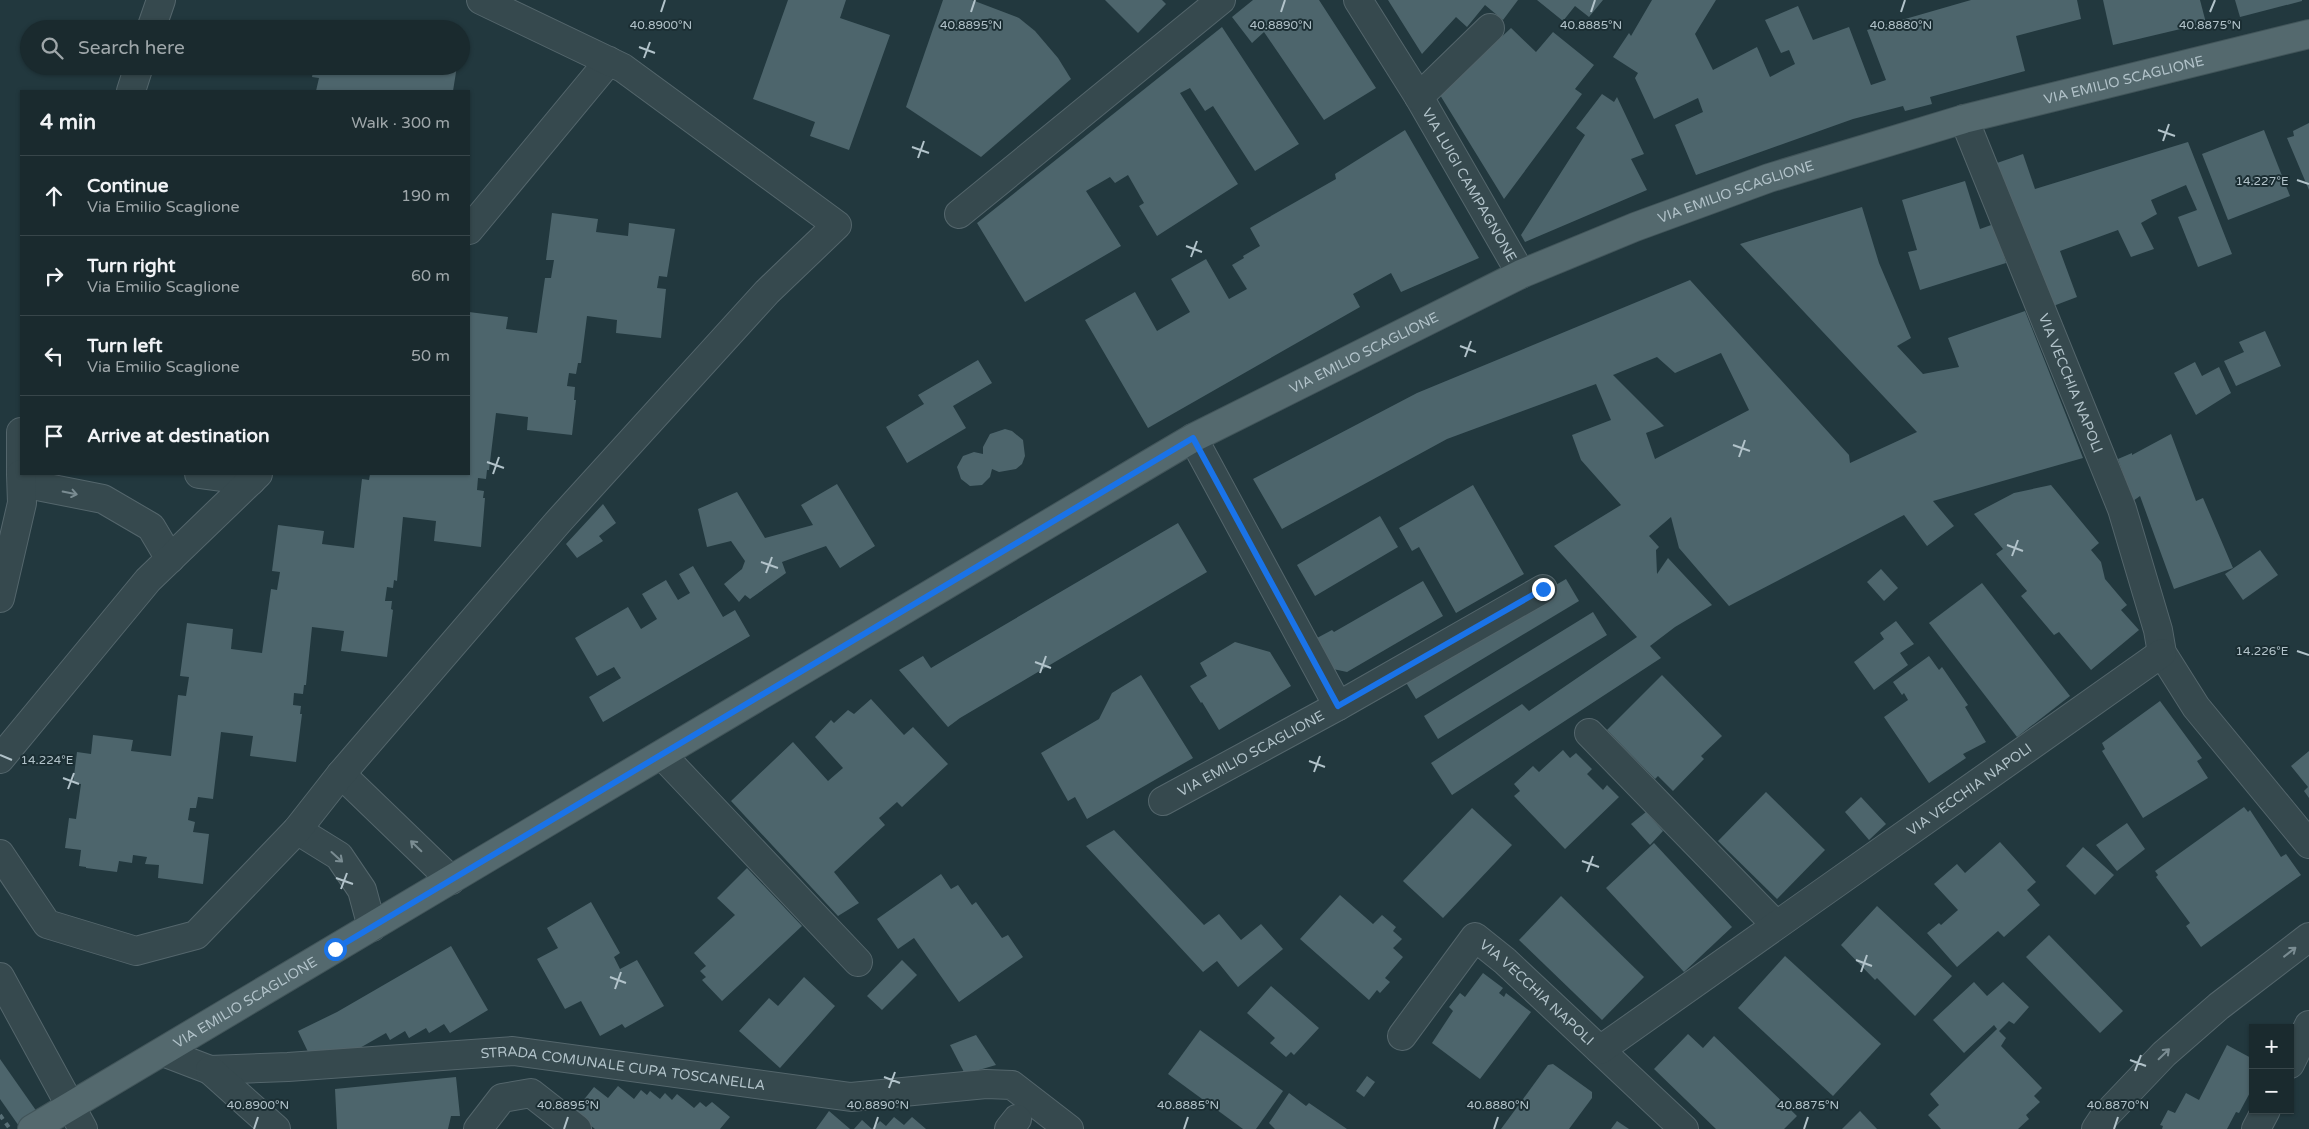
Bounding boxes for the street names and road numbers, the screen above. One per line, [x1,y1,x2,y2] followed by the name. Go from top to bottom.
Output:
[2042,52,2206,108] street label: VIA EMILIO SCAGLIONE
[1419,105,1521,265] street label: VIA LUIGI CAMPAGNONE
[1655,156,1816,226] street label: VIA EMILIO SCAGLIONE
[1287,308,1441,397] street label: VIA EMILIO SCAGLIONE
[2035,311,2107,455] street label: VIA VECCHIA NAPOLI
[1175,707,1327,800] street label: VIA EMILIO SCAGLIONE
[1904,739,2035,839] street label: VIA VECCHIA NAPOLI
[1476,936,1598,1049] street label: VIA VECCHIA NAPOLI
[170,953,320,1051] street label: VIA EMILIO SCAGLIONE
[480,1042,766,1094] street label: STRADA COMUNALE CUPA TOSCANELLA

